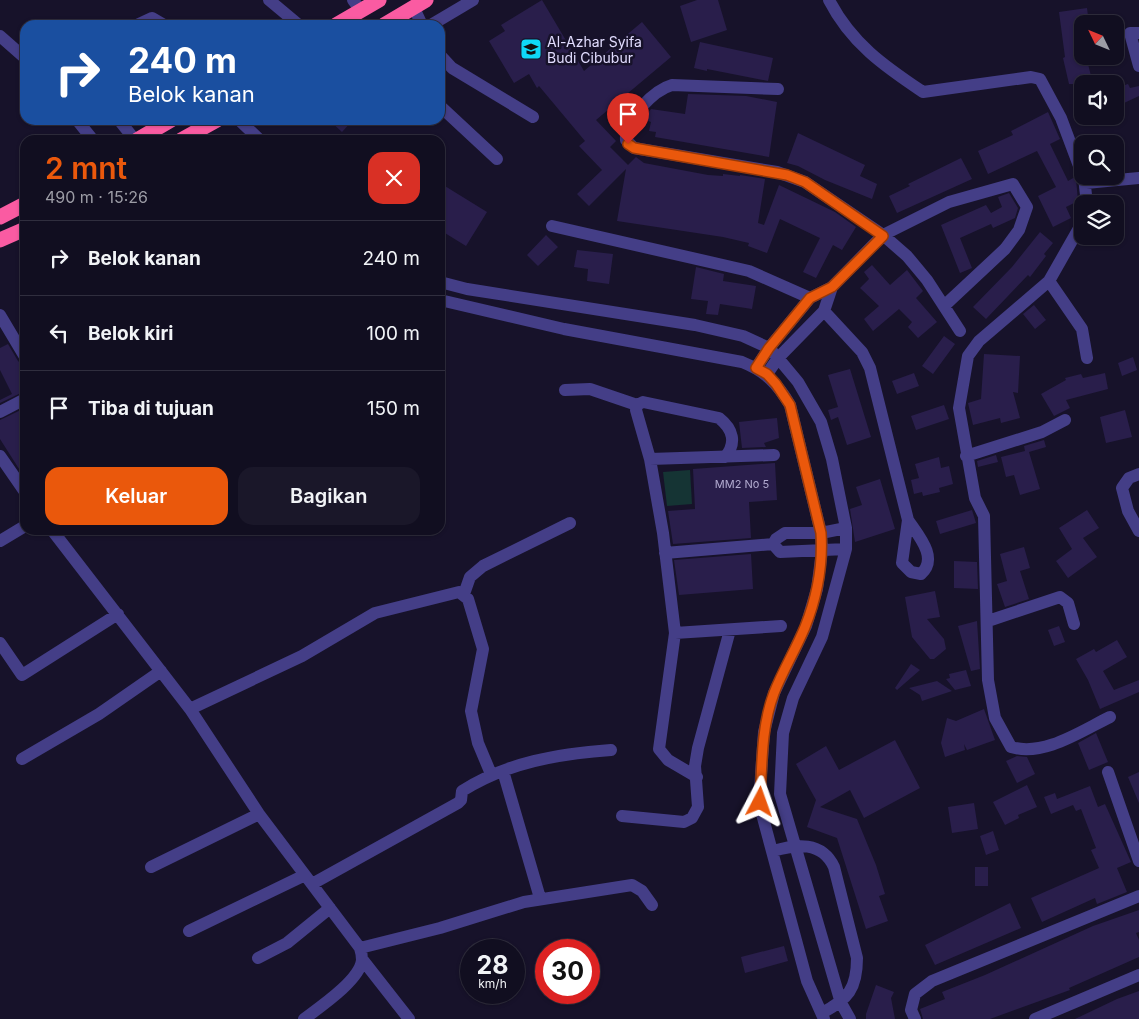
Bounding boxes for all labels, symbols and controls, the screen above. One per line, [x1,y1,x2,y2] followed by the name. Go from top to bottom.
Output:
[1074,15,1124,65] north arrow
[1074,15,1124,245] map controls
[547,33,642,66] place label: Al-Azhar Syifa Budi Cibubur
[519,37,543,61] school or university icon: Al-Azhar Syifa Budi Cibubur
[128,39,237,81] text: 240 m
[45,40,110,105] icon: right
[1074,75,1124,125] button: sound
[128,81,255,107] text: Belok kanan
[607,93,649,144] pin
[614,100,642,128] icon: arrive
[1074,135,1124,185] button: search
[45,150,127,186] text: 2 mnt
[368,152,420,204] button: close
[45,187,148,207] text: 490 m · 15:26
[1074,195,1124,245] button: layers
[45,244,73,272] icon: right
[88,247,201,270] text: Belok kanan
[362,247,420,270] text: 240 m
[45,319,73,347] icon: left
[88,322,173,345] text: Belok kiri
[366,322,420,345] text: 100 m
[45,394,73,422] icon: arrive
[88,397,214,420] text: Tiba di tujuan
[367,397,420,420] text: 150 m
[45,467,228,525] button: Keluar
[238,467,420,525] button: Bagikan
[715,477,769,491] house number: MM2 No 5
[733,775,785,827] position arrow
[535,939,600,1004] speed limit sign: 30
[476,950,509,980] text: 28
[478,976,507,991] text: km/h

